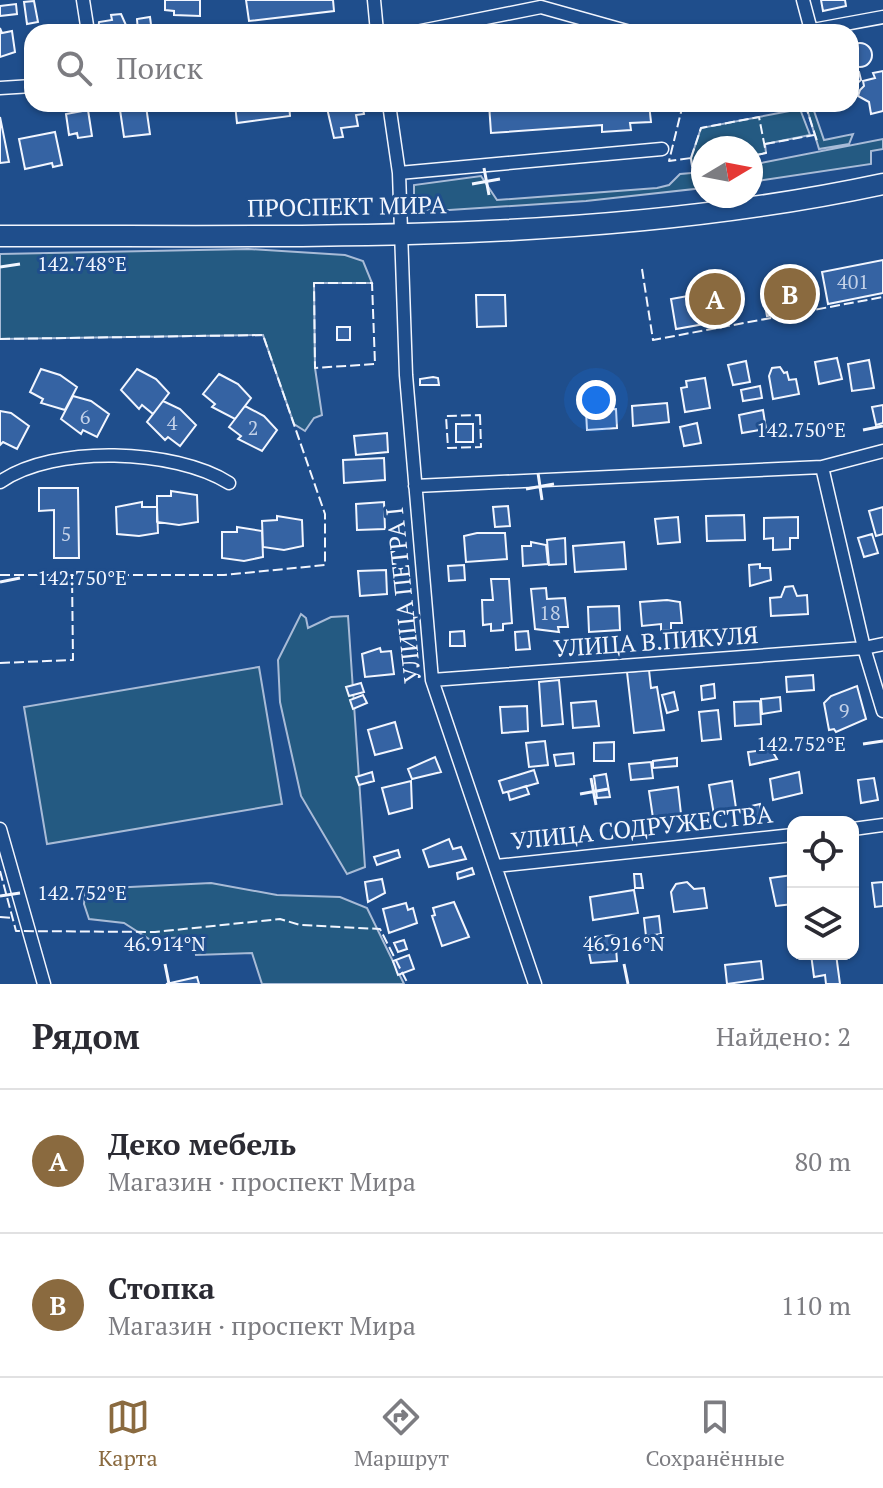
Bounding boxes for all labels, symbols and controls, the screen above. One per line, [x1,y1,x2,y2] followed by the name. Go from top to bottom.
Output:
[24,24,859,112] search box
[52,46,96,90] icon: search
[116,48,203,88] text: Поиск
[691,136,763,208] north arrow
[247,188,447,224] street label: ПРОСПЕКТ МИРА
[37,250,127,277] text: 142.748°E
[764,264,816,324] pin: B
[837,268,869,295] house number: 401
[689,269,741,329] pin: A
[576,380,616,420] your location
[80,403,91,430] house number: 6
[167,409,178,436] house number: 4
[248,414,258,441] house number: 2
[756,416,846,443] text: 142.750°E
[378,506,428,685] street label: УЛИЦА ПЕТРА I
[61,520,71,547] house number: 5
[37,564,127,591] text: 142.750°E
[539,599,561,626] house number: 18
[553,618,759,664] street label: УЛИЦА В.ПИКУЛЯ
[839,697,849,724] house number: 9
[756,730,846,757] text: 142.752°E
[510,797,775,857] street label: УЛИЦА СОДРУЖЕСТВА
[787,816,859,960] map controls
[787,816,859,888] button: locate
[37,879,127,906] text: 142.752°E
[787,888,859,960] button: layers
[124,930,206,957] text: 46.914°N
[583,930,665,957] text: 46.916°N
[32,1014,140,1059] text: Рядом
[716,1019,851,1053] text: Найдено: 2
[108,1124,296,1164] text: Деко мебель
[49,1144,67,1178] text: A
[795,1144,851,1178] text: 80 m
[108,1164,416,1198] text: Магазин · проспект Мира
[108,1268,215,1308] text: Стопка
[50,1288,66,1322] text: B
[781,1288,851,1322] text: 110 m
[108,1308,416,1342] text: Магазин · проспект Мира
[98,1395,158,1472] tab: Карта
[354,1395,449,1472] tab: Маршрут
[645,1395,785,1472] tab: Сохранённые

